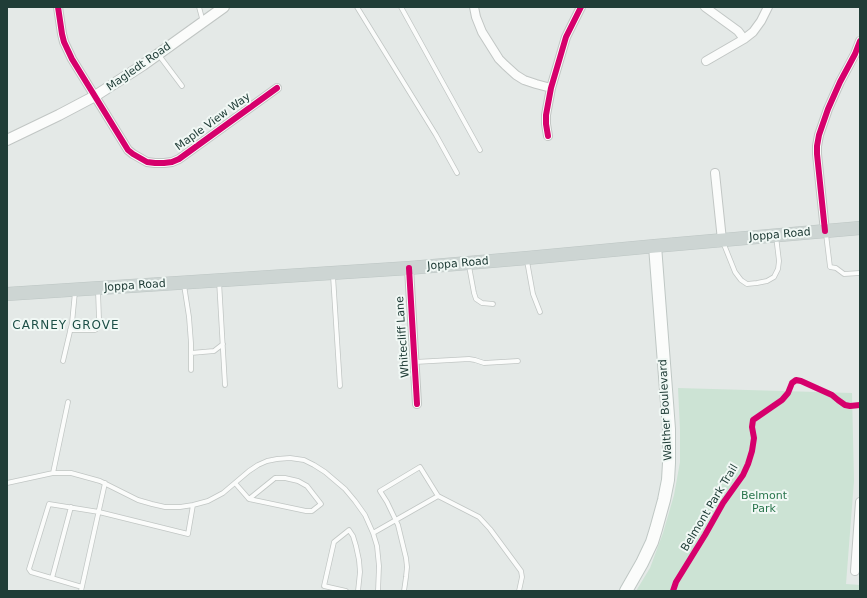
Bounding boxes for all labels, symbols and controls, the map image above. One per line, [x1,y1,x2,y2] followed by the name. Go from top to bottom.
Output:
[104,40,174,94] street label: Magledt Road
[173,90,253,154] street label: Maple View Way
[749,226,811,244] street label: Joppa Road
[427,255,489,273] street label: Joppa Road
[104,277,166,295] street label: Joppa Road
[394,296,412,378] street label: Whitecliff Lane
[12,319,120,333] district label: CARNEY GROVE
[657,359,675,461] street label: Walther Boulevard
[679,462,741,554] street label: Belmont Park Trail
[741,489,787,515] park label: Belmont Park

